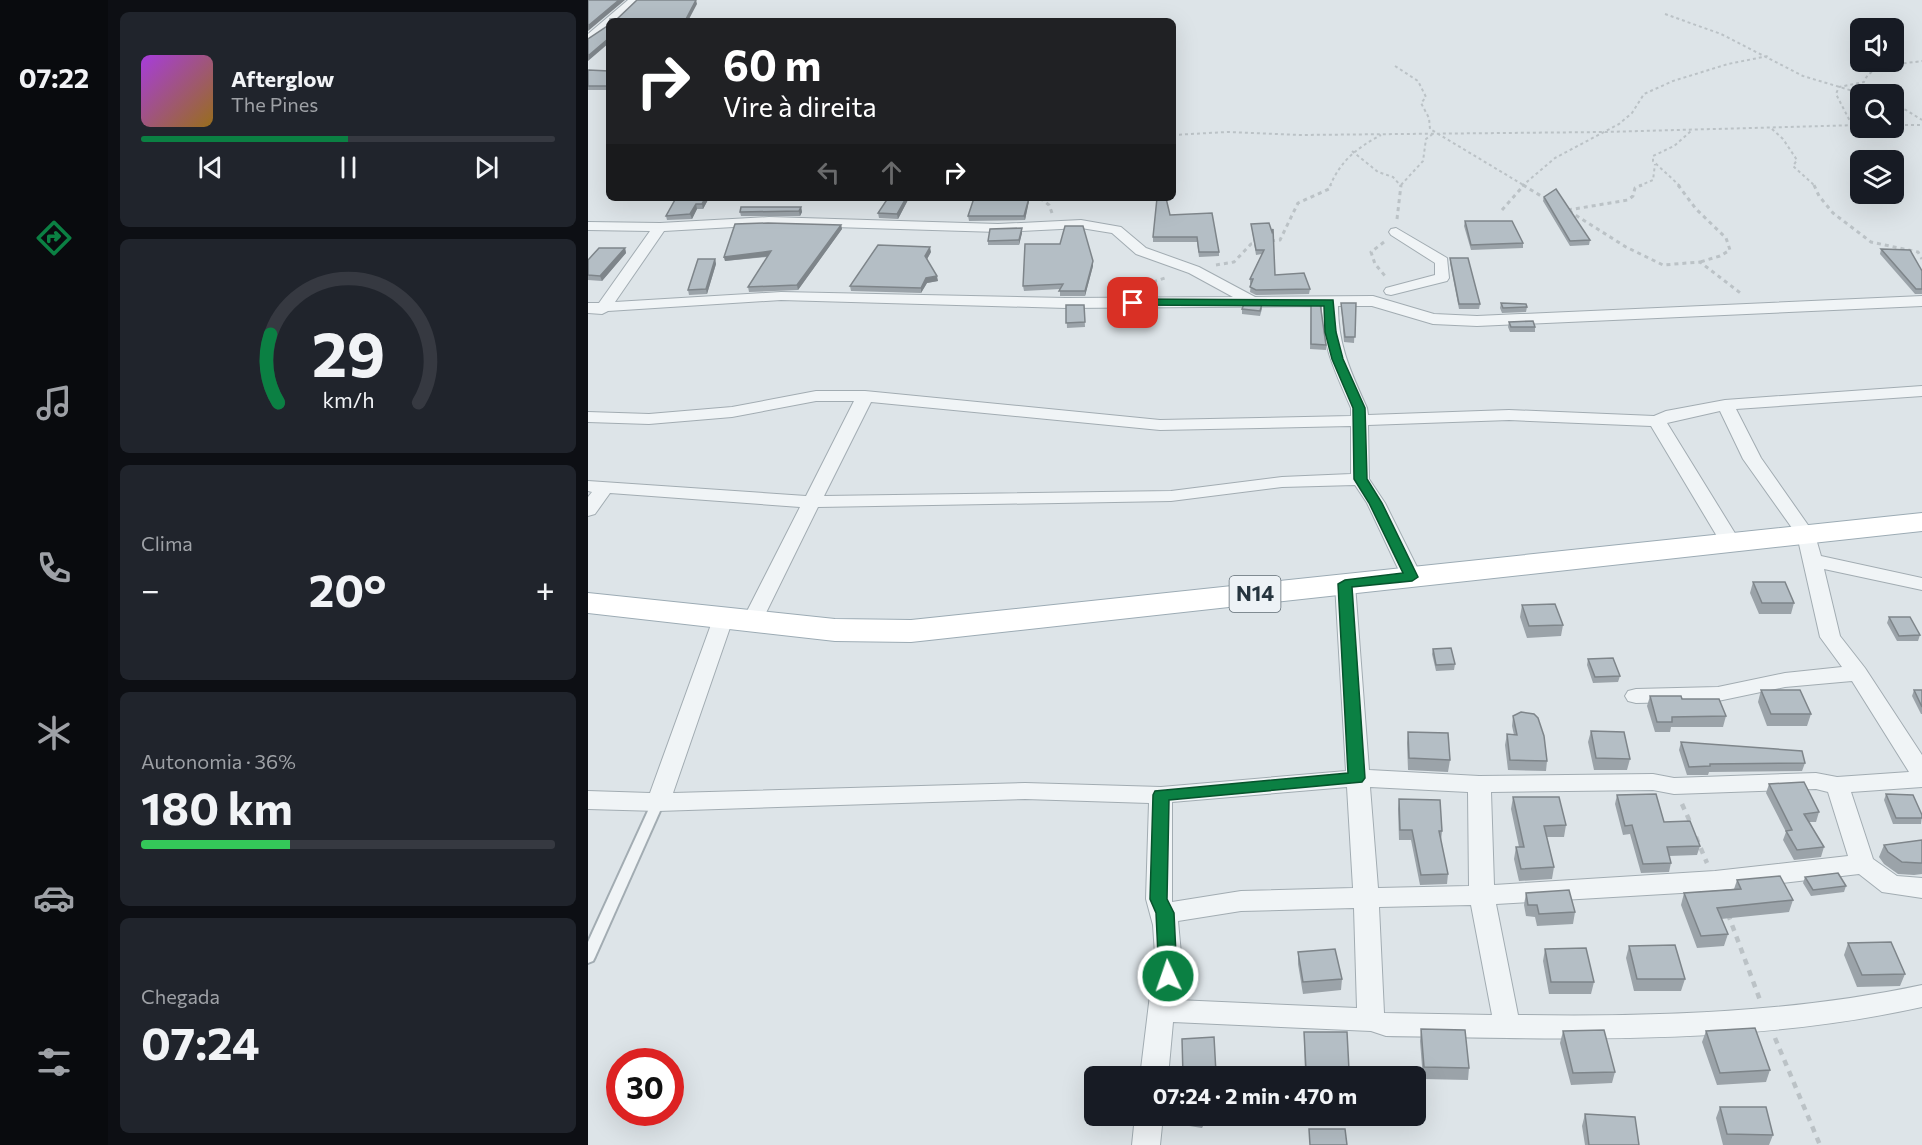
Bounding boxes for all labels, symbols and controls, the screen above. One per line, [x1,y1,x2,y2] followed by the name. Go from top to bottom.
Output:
[1850,18,1904,204] map controls
[1850,18,1904,72] button: sound
[723,38,822,90] text: 60 m
[624,42,702,120] icon: right
[19,61,89,94] text: 07:22
[231,65,334,92] text: Afterglow
[1850,84,1904,138] button: search
[723,90,877,123] text: Vire à direita
[231,92,318,116] text: The Pines
[1850,150,1904,204] button: layers
[194,151,227,184] icon: previous
[332,151,365,184] icon: pause
[470,151,503,184] icon: next
[812,156,845,189] icon: left
[875,156,908,189] icon: ahead
[938,156,971,189] icon: right
[33,217,75,259] icon: directions
[1107,277,1158,328] pin
[1116,286,1149,319] icon: arrive
[311,314,385,390] text: 29
[33,382,75,424] icon: music
[322,386,374,412] text: km/h
[141,531,193,555] text: Clima
[33,547,75,589] icon: phone
[309,561,387,616] text: 20°
[141,568,160,609] text: −
[536,568,555,609] text: +
[1230,576,1280,612] road number: N14
[33,712,75,754] icon: climate
[141,749,296,773] text: Autonomia · 36%
[141,779,293,834] text: 180 km
[33,877,75,919] icon: car
[1136,944,1200,1008] position arrow
[141,984,220,1008] text: Chegada
[141,1014,260,1069] text: 07:24
[33,1041,75,1083] icon: filters
[606,1048,684,1126] speed limit sign: 30
[1153,1082,1357,1109] text: 07:24 · 2 min · 470 m

